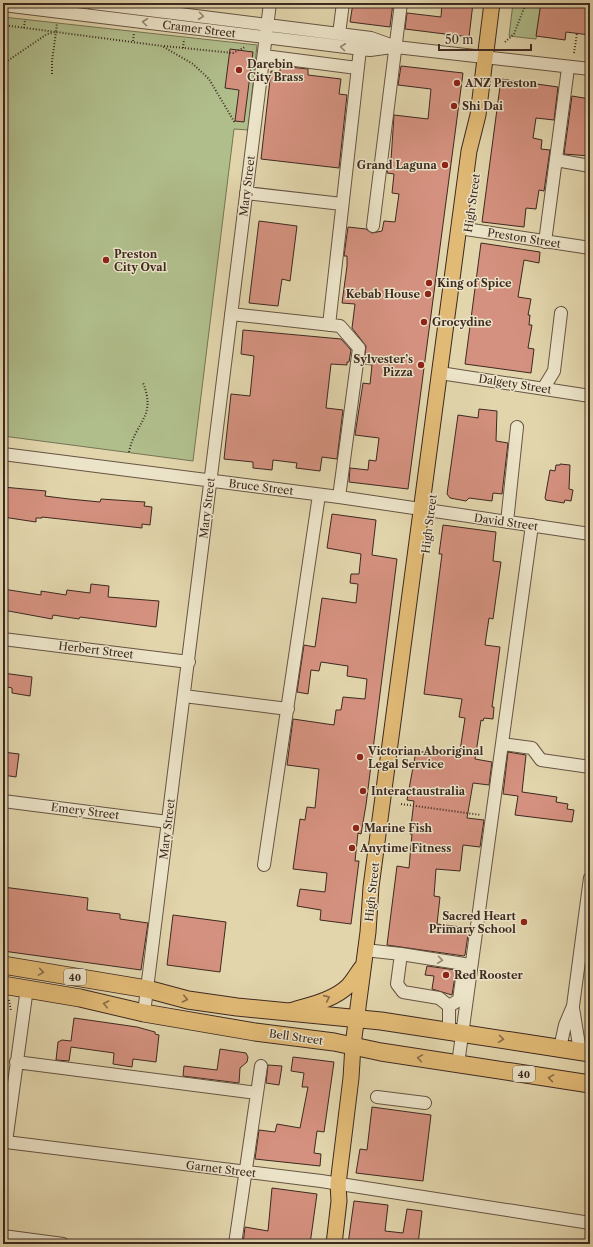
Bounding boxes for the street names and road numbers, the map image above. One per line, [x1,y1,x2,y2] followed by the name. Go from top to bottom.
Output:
[162,18,237,40] street label: Cramer Street
[236,155,258,217] street label: Mary Street
[461,172,483,233] street label: High Street
[486,225,562,251] street label: Preston Street
[478,371,553,397] street label: Dalgety Street
[228,476,294,498] street label: Bruce Street
[196,477,218,539] street label: Mary Street
[418,493,440,554] street label: High Street
[473,511,539,533] street label: David Street
[58,638,134,662] street label: Herbert Street
[156,798,178,860] street label: Mary Street
[50,800,120,822] street label: Emery Street
[362,862,382,922] street label: High Street
[64,969,86,985] road number: 40
[268,1026,324,1048] street label: Bell Street
[513,1066,535,1082] road number: 40
[185,1158,257,1180] street label: Garnet Street

